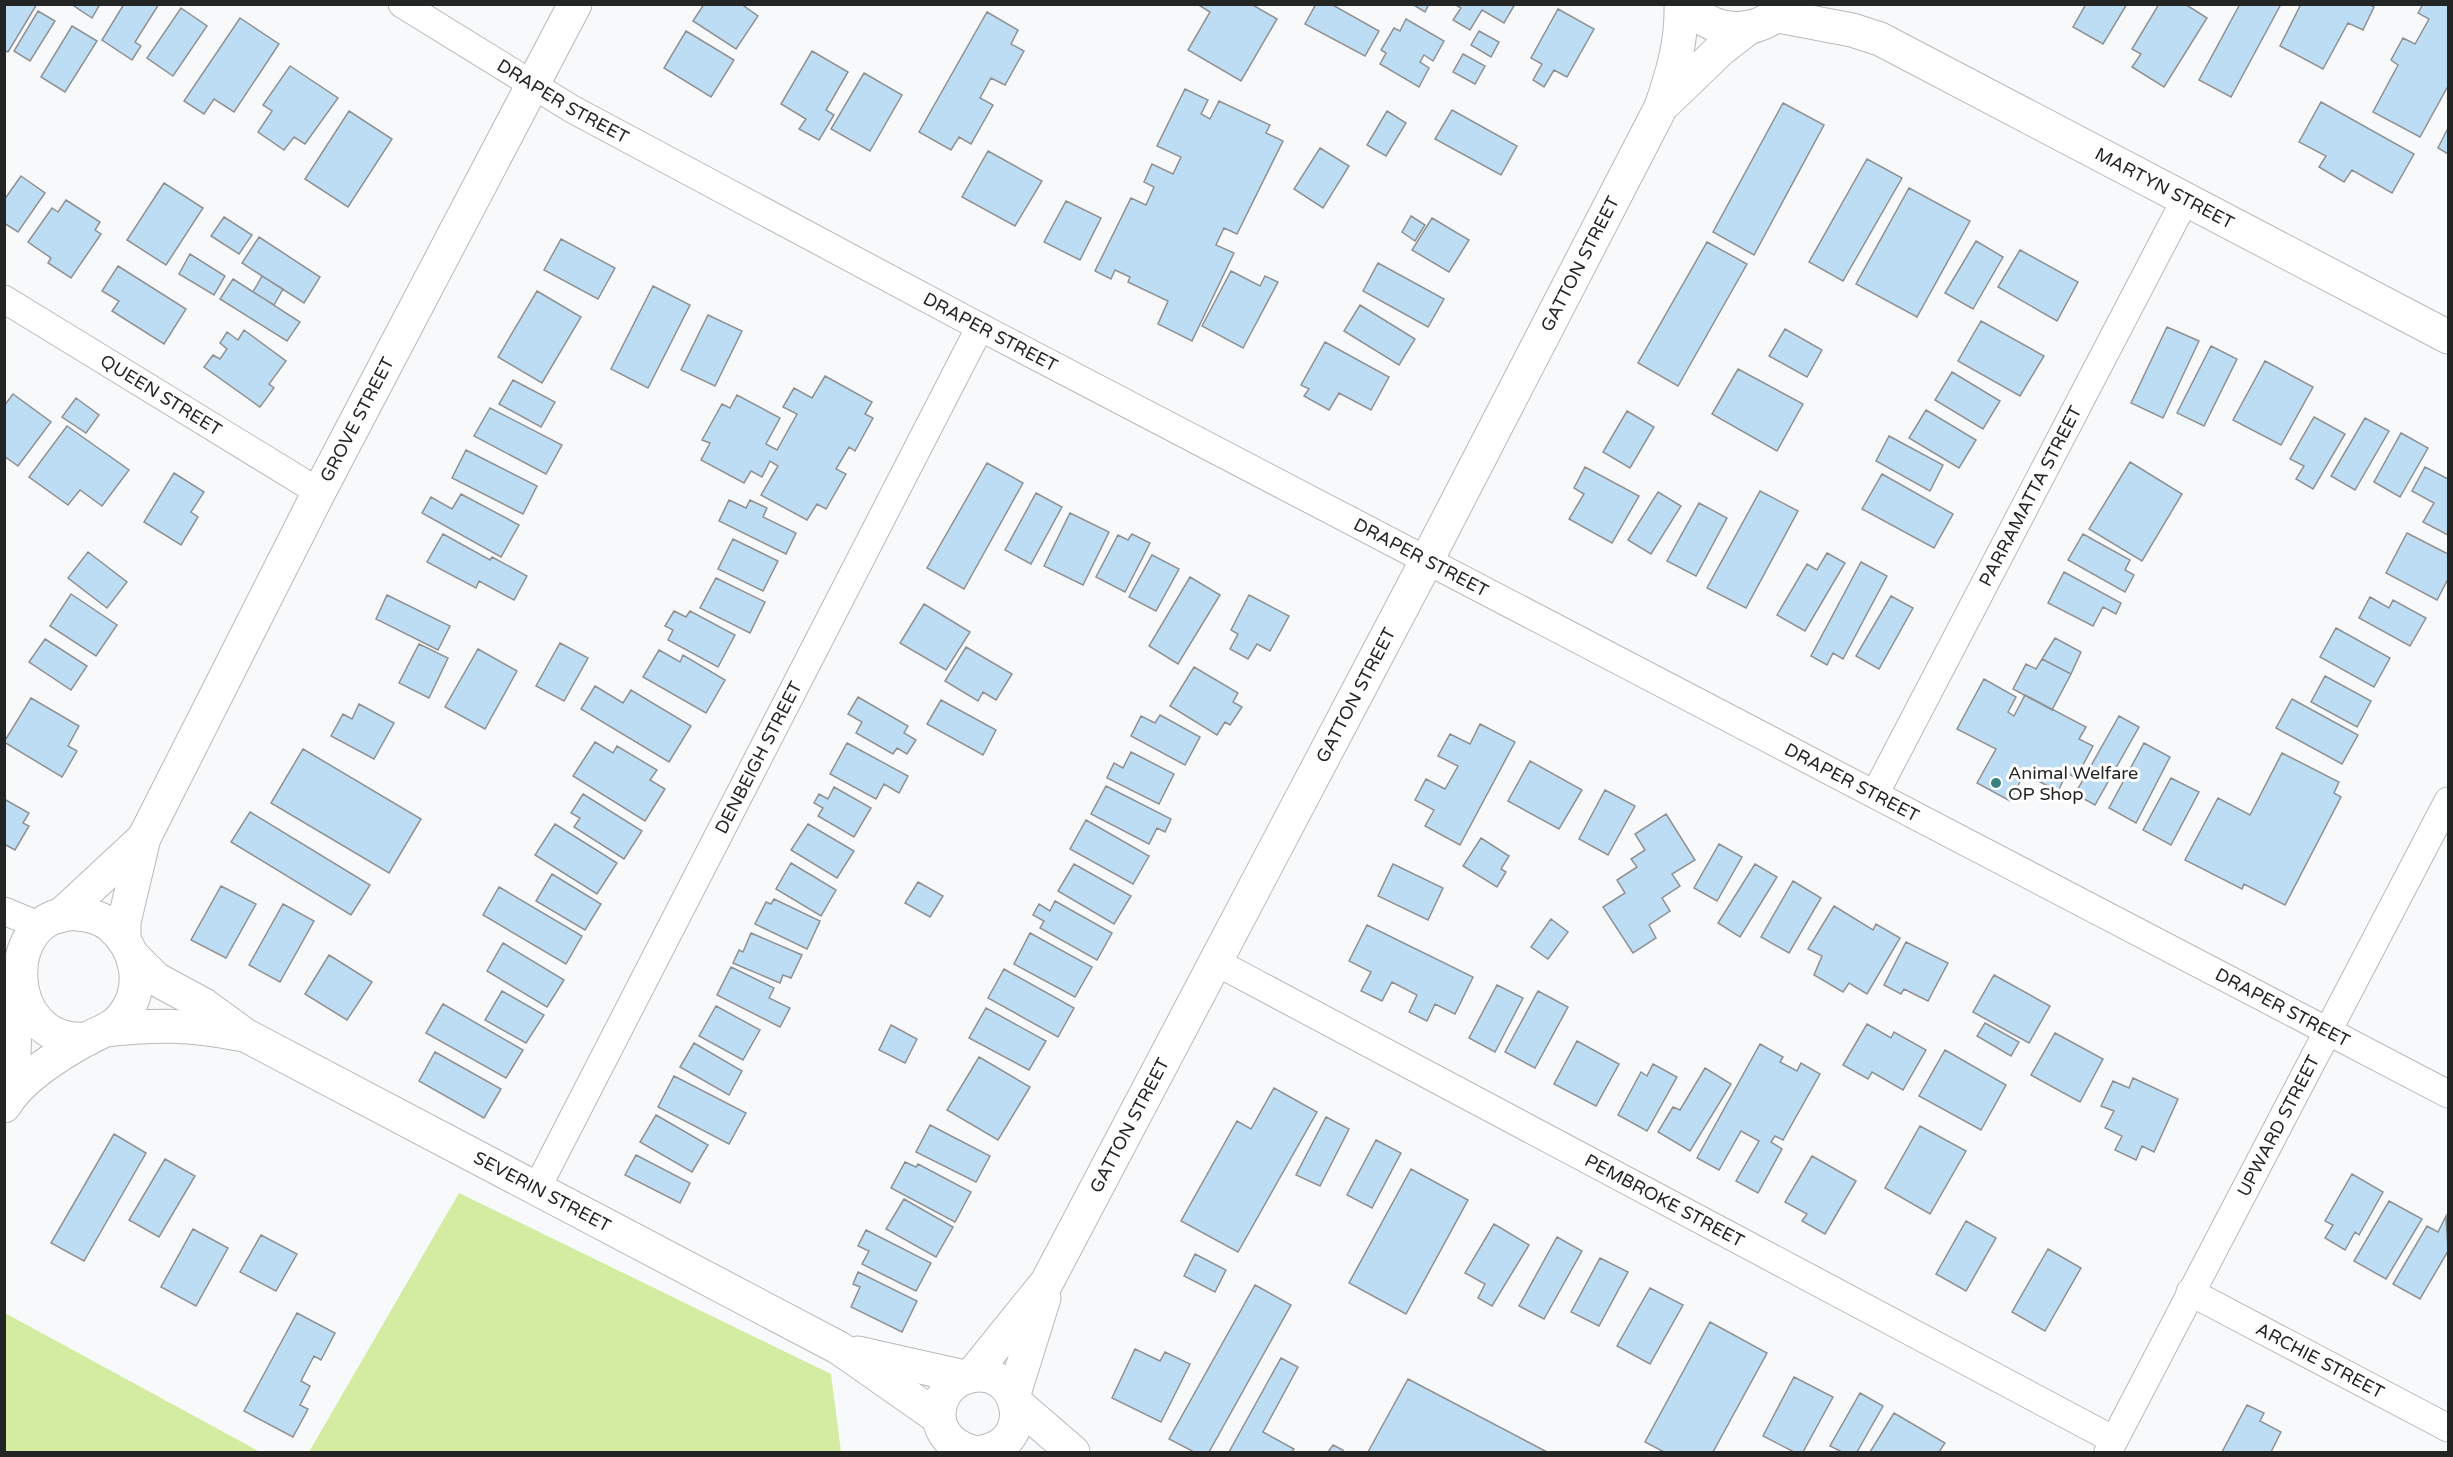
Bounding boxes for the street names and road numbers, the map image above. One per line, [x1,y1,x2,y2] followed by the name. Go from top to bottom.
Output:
[493,54,633,148] street label: DRAPER STREET
[2091,143,2238,234] street label: MARTYN STREET
[1536,192,1624,335] street label: GATTON STREET
[919,288,1061,377] street label: DRAPER STREET
[96,350,226,441] street label: QUEEN STREET
[315,353,399,486] street label: GROVE STREET
[1974,402,2087,590] street label: PARRAMATTA STREET
[1350,513,1492,602] street label: DRAPER STREET
[1311,624,1400,766] street label: GATTON STREET
[710,678,807,838] street label: DENBEIGH STREET
[1781,738,1923,827] street label: DRAPER STREET
[2211,963,2354,1052] street label: DRAPER STREET
[2232,1051,2324,1200] street label: UPWARD STREET
[1085,1054,1174,1196] street label: GATTON STREET
[470,1147,615,1237] street label: SEVERIN STREET
[1581,1149,1748,1252] street label: PEMBROKE STREET
[2252,1318,2388,1403] street label: ARCHIE STREET

